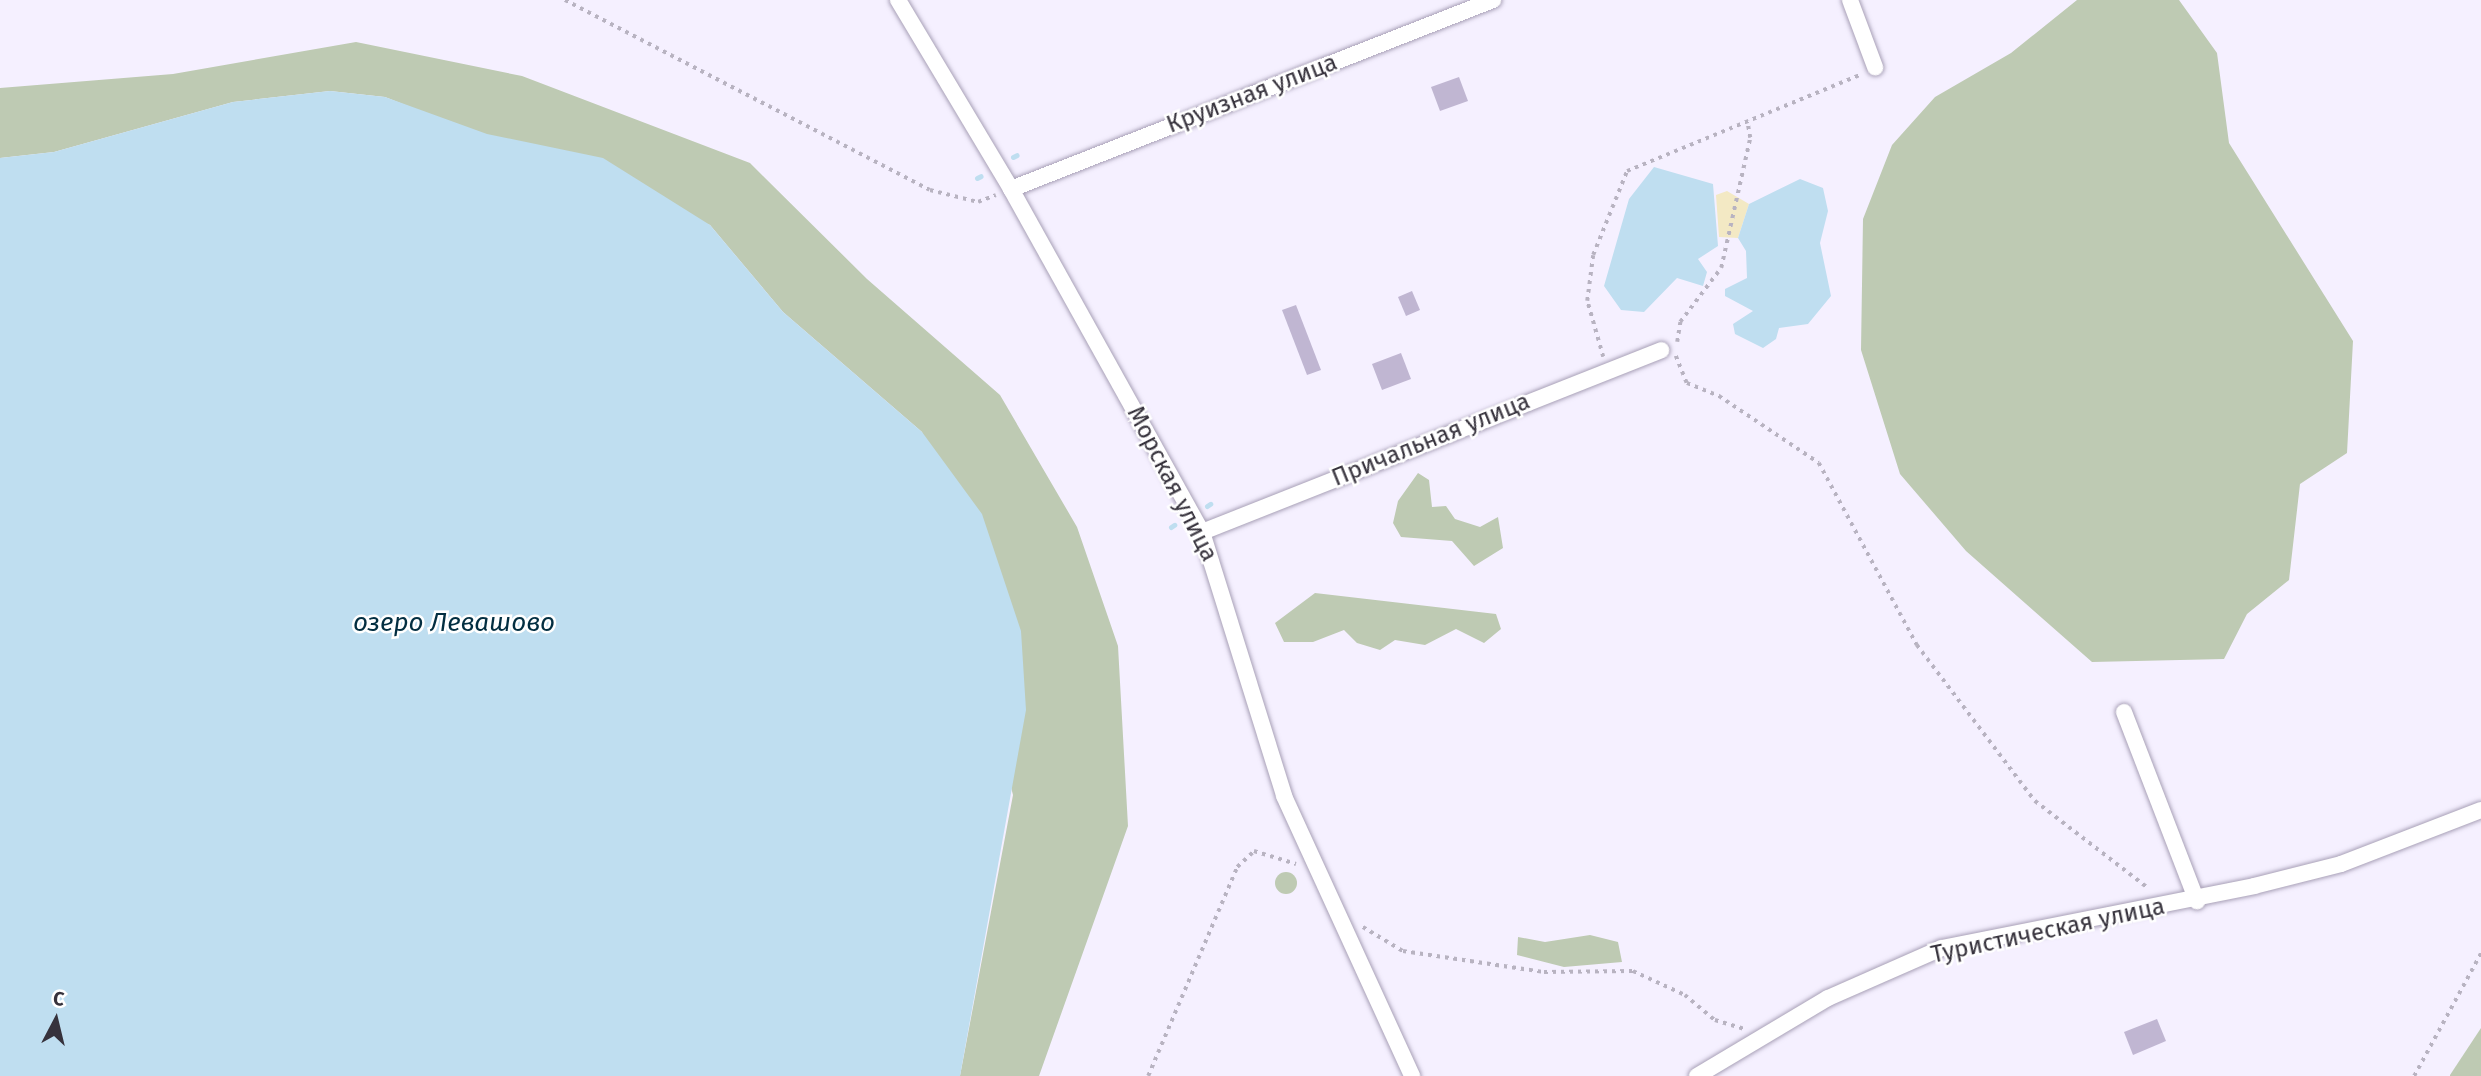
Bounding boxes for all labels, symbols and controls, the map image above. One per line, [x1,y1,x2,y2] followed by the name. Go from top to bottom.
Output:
[1163,48,1341,140] street label: Круизная улица
[1328,387,1534,493] street label: Причальная улица
[1121,402,1223,566] street label: Морская улица
[353,607,555,639] water label: озеро Левашово
[1929,892,2167,970] street label: Туристическая улица
[21,985,91,1055] north arrow
[52,987,65,1011] text: С

